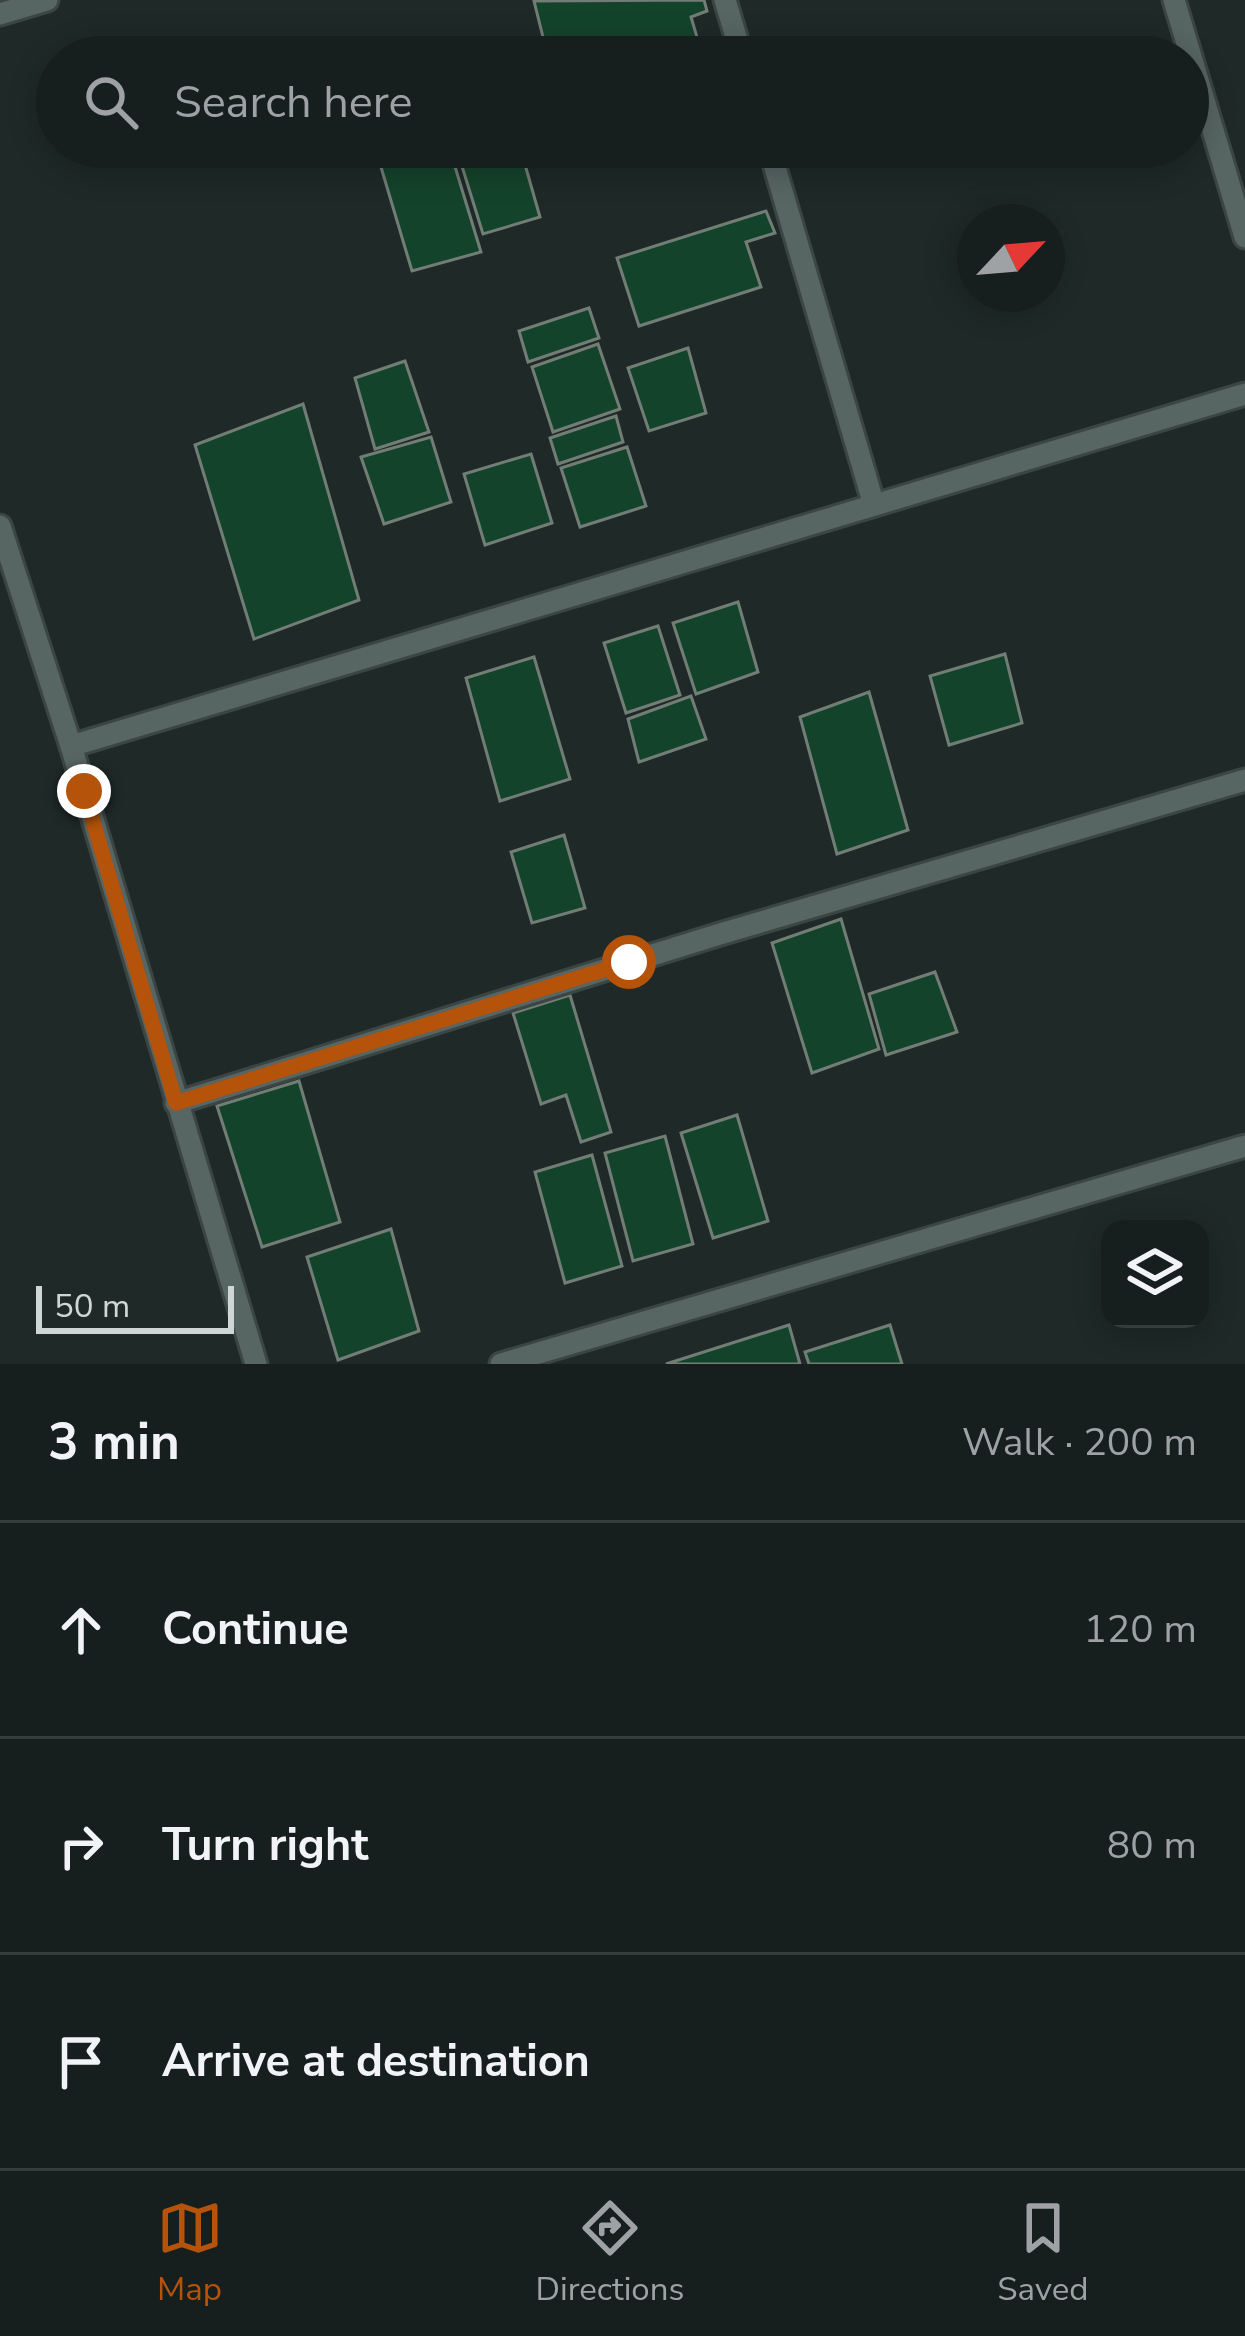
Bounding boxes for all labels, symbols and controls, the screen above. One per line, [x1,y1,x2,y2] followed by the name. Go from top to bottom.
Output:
[36,36,1209,168] search box
[78,69,144,135] icon: search
[174,72,413,133] text: Search here
[957,204,1065,312] north arrow
[57,764,111,818] route end
[602,935,656,989] route start
[1101,1220,1209,1328] map controls
[1101,1220,1209,1328] button: layers
[36,1280,234,1333] scale bar
[54,1284,130,1329] text: 50 m
[48,1407,180,1477] text: 3 min
[962,1416,1197,1469] text: Walk · 200 m
[48,1597,114,1663] icon: ahead
[162,1599,349,1660] text: Continue
[1083,1603,1197,1656] text: 120 m
[48,1813,114,1879] icon: right
[162,1815,369,1876] text: Turn right
[1107,1819,1197,1872] text: 80 m
[48,2029,114,2095] icon: arrive
[162,2031,590,2092] text: Arrive at destination
[157,2195,223,2312] tab: Map
[536,2195,684,2312] tab: Directions
[997,2195,1088,2312] tab: Saved

